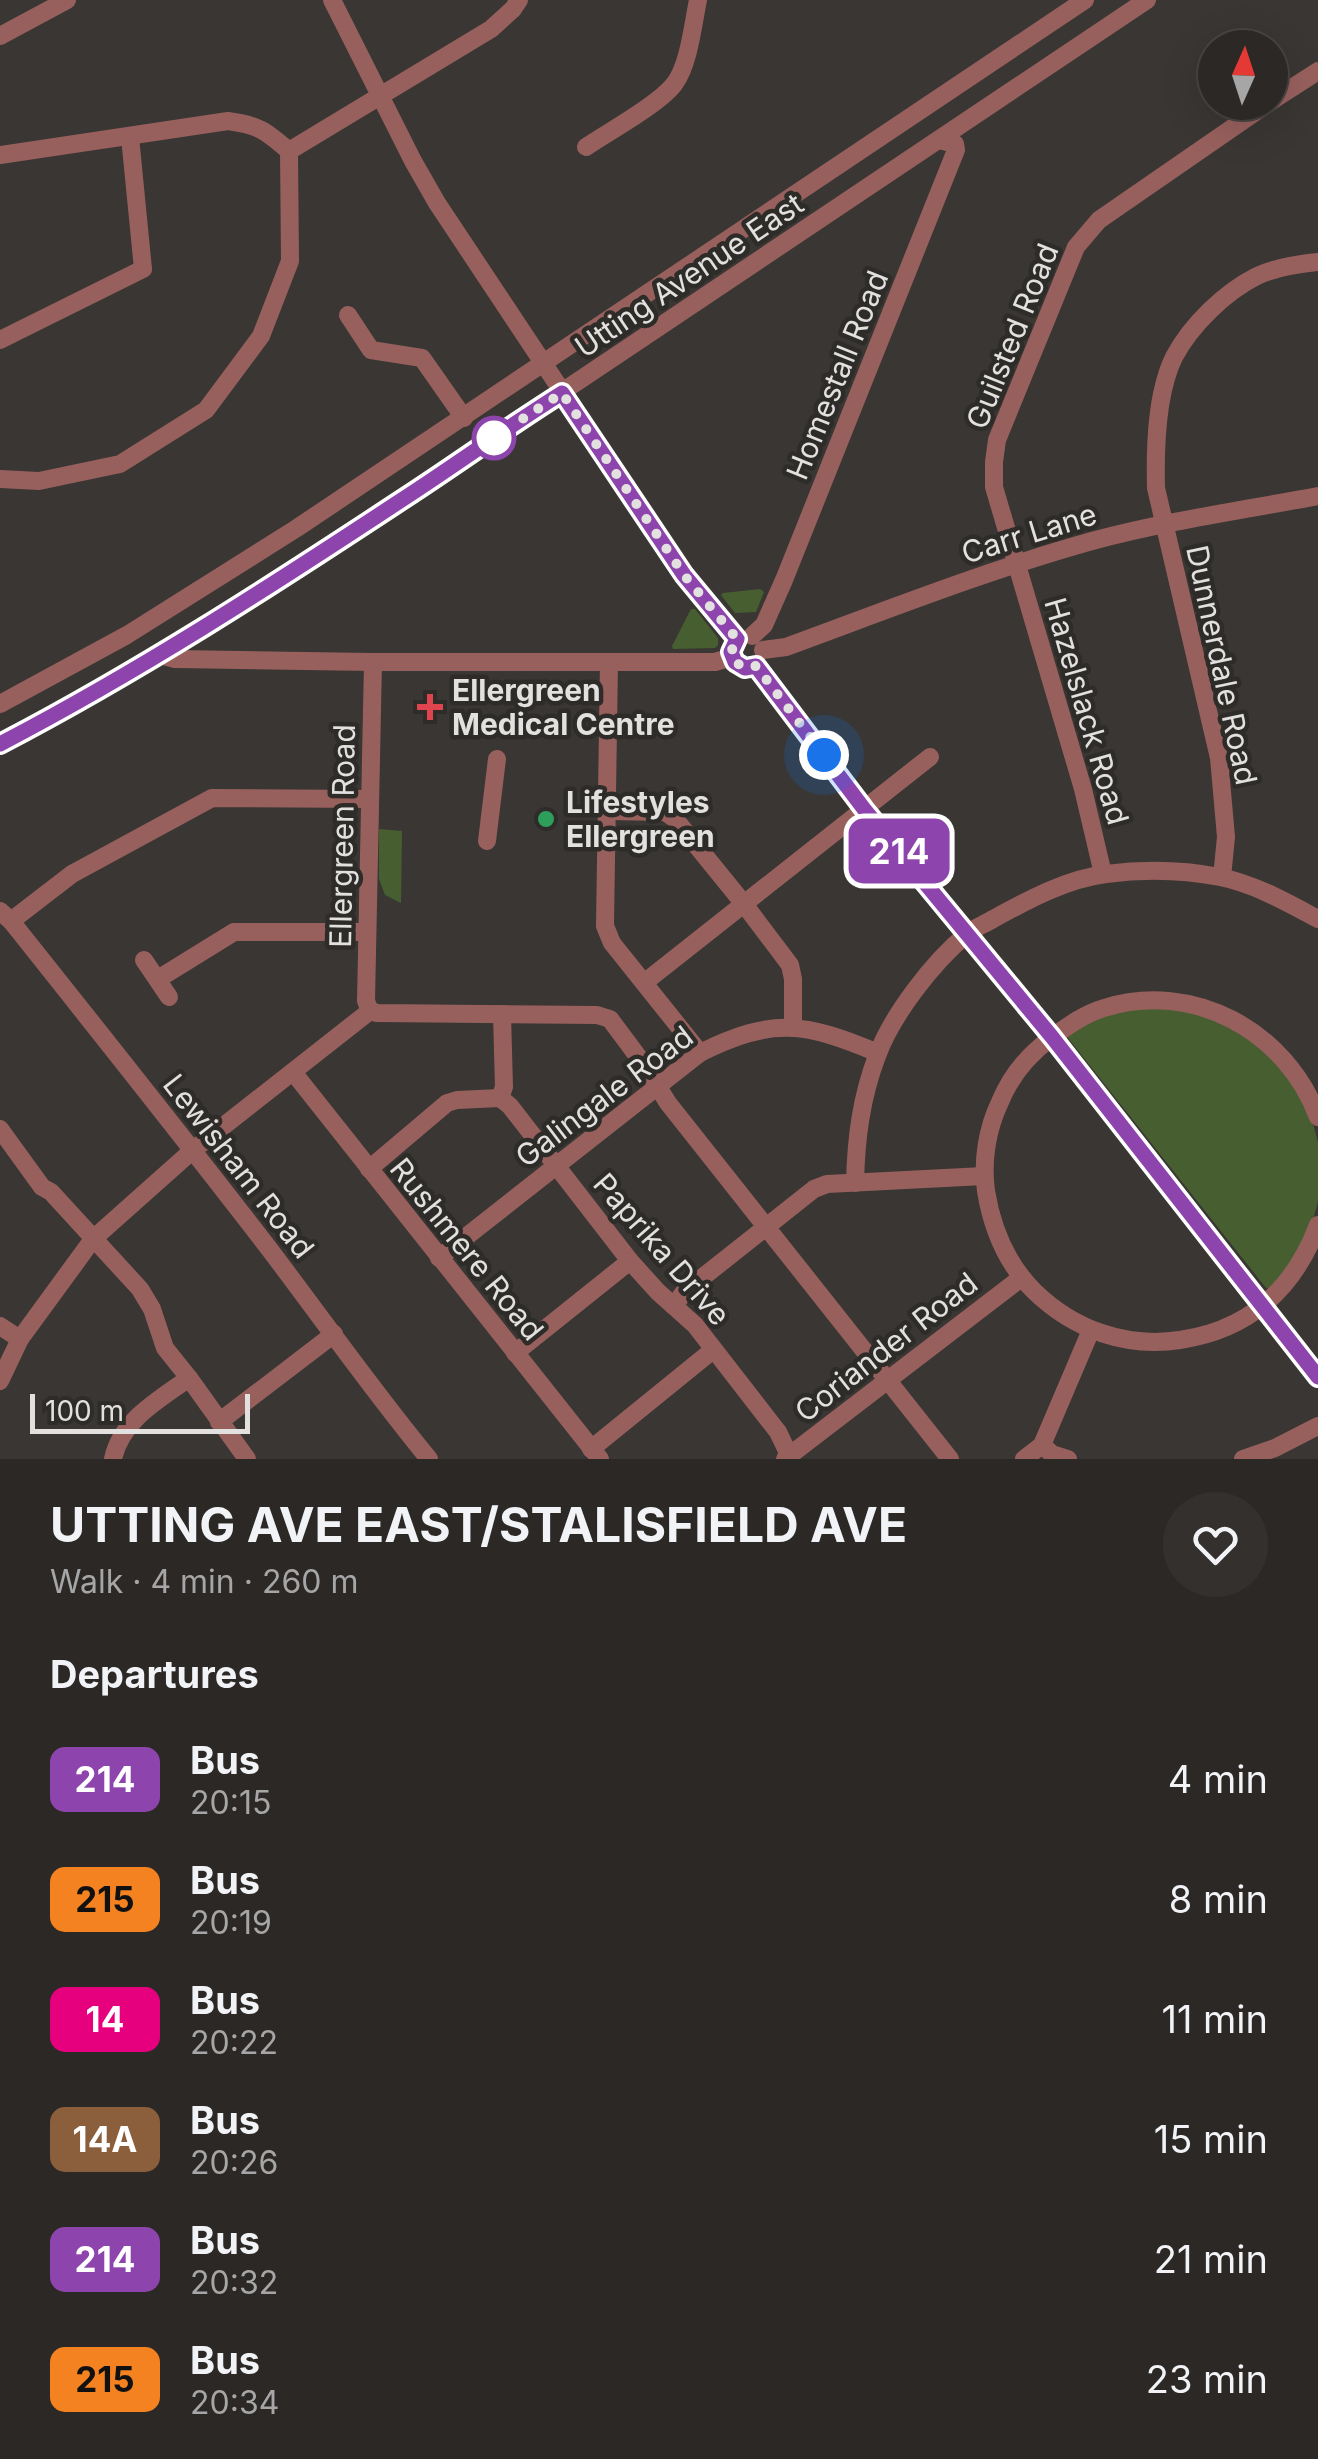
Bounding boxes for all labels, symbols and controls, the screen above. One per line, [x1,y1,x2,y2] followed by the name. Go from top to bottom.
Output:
[1198,30,1288,120] north arrow
[1198,30,1288,120] map controls
[568,185,810,365] street label: Utting Avenue East
[958,238,1066,434] street label: Guilsted Road
[779,265,895,485] street label: Homestall Road
[473,417,515,459] unlabelled marker
[957,495,1101,571] street label: Carr Lane
[1179,542,1265,788] street label: Dunnerdale Road
[1037,593,1137,829] street label: Hazelslack Road
[452,672,675,742] place label: Ellergreen Medical Centre
[417,694,443,720] marker: Ellergreen Medical Centre
[322,724,362,948] street label: Ellergreen Road
[799,730,849,780] your location
[566,784,715,854] place label: Lifestyles Ellergreen
[535,808,557,830] marker: Lifestyles Ellergreen
[842,818,956,884] line badge: 214
[869,830,929,872] text: 214
[508,1018,700,1174] street label: Galingale Road
[156,1067,322,1265] street label: Lewisham Road
[383,1151,551,1347] street label: Rushmere Road
[586,1166,738,1332] street label: Paprika Drive
[788,1265,984,1429] street label: Coriander Road
[30,1389,250,1434] scale bar
[45,1394,124,1428] text: 100 m
[1163,1492,1268,1597] button: heart
[50,1495,907,1554] text: UTTING AVE EAST/STALISFIELD AVE
[50,1562,359,1601] text: Walk · 4 min · 260 m
[50,1651,259,1697] text: Departures
[190,1737,260,1783] text: Bus
[1168,1756,1268,1802] text: 4 min
[75,1758,135,1800] text: 214
[190,1783,271,1822] text: 20:15
[190,1857,260,1903] text: Bus
[1169,1876,1268,1922] text: 8 min
[75,1878,135,1920] text: 215
[190,1903,272,1942] text: 20:19
[190,1977,260,2023] text: Bus
[1161,1996,1268,2042] text: 11 min
[86,1998,124,2040] text: 14
[190,2023,278,2062] text: 20:22
[190,2097,260,2143] text: Bus
[1154,2116,1268,2162] text: 15 min
[73,2118,137,2160] text: 14A
[190,2143,278,2182] text: 20:26
[190,2217,260,2263] text: Bus
[1154,2236,1268,2282] text: 21 min
[75,2238,135,2280] text: 214
[190,2263,278,2302] text: 20:32
[190,2337,260,2383] text: Bus
[1146,2356,1268,2402] text: 23 min
[75,2358,135,2400] text: 215
[190,2383,279,2422] text: 20:34

